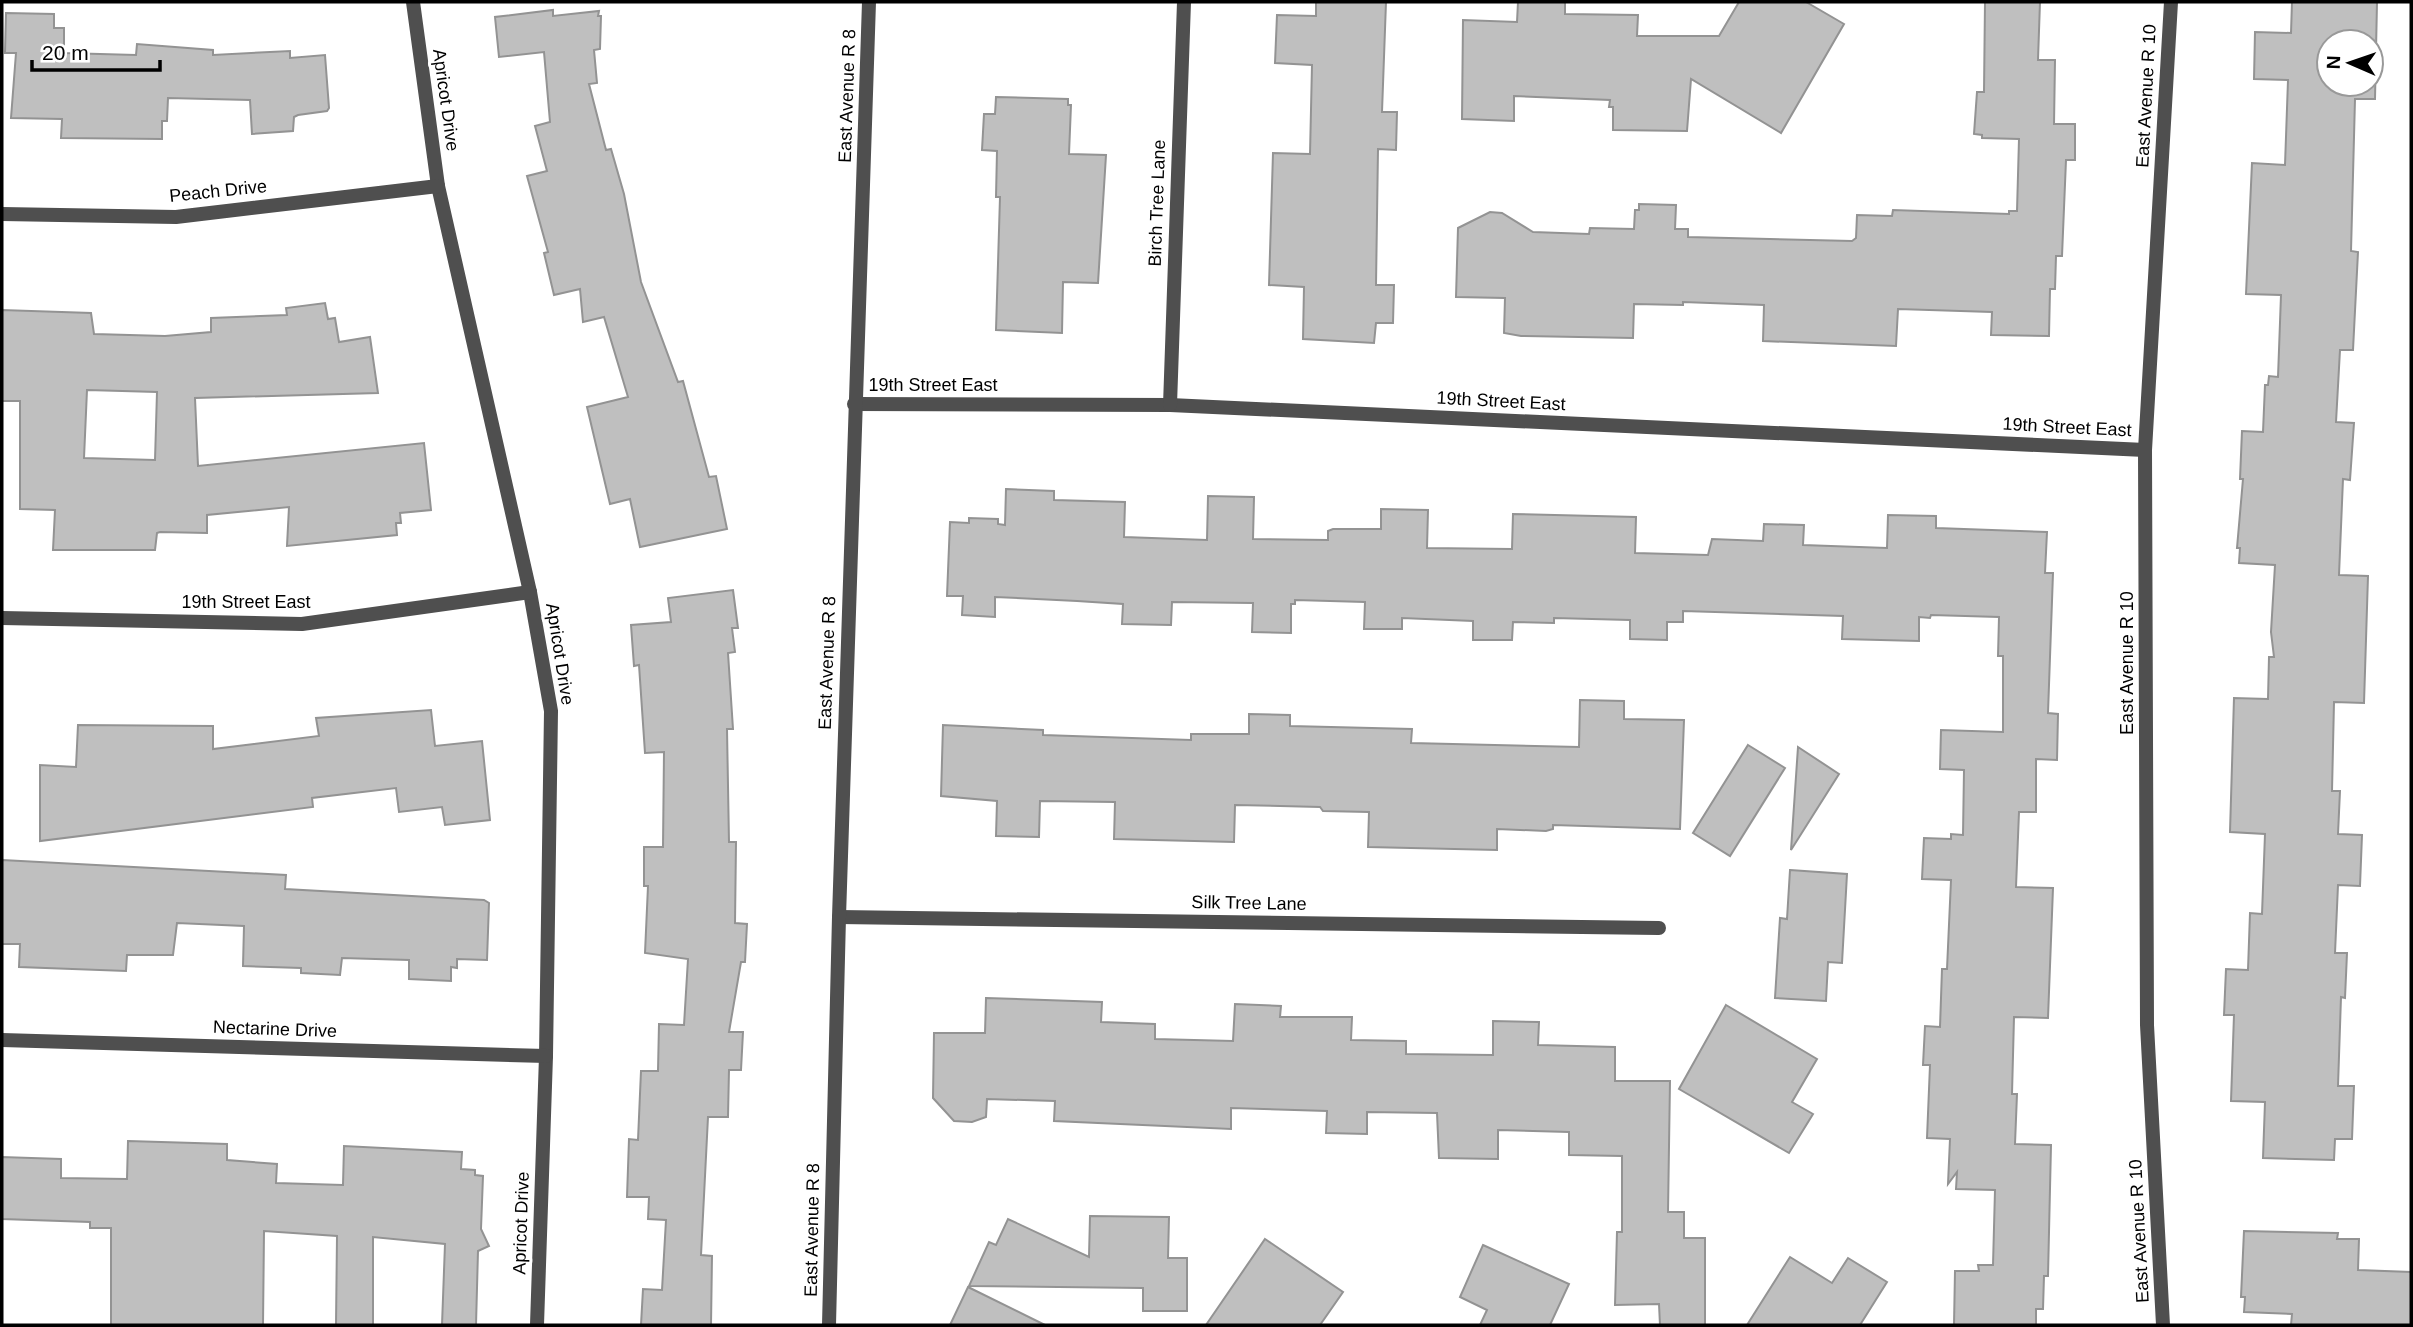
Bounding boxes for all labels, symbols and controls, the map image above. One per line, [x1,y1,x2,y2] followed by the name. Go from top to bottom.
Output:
[2132,24,2160,168] street label: East Avenue R 10
[32,28,159,72] scale bar
[2315,28,2385,98] north arrow
[835,29,859,163] street label: East Avenue R 8
[42,41,89,64] text: 20 m
[429,48,463,152] street label: Apricot Drive
[2323,55,2344,70] text: N
[1145,139,1169,267] street label: Birch Tree Lane
[168,176,268,206] street label: Peach Drive
[868,375,998,395] street label: 19th Street East
[1436,388,1566,414] street label: 19th Street East
[2002,414,2132,440] street label: 19th Street East
[2117,591,2137,735] street label: East Avenue R 10
[181,592,311,612] street label: 19th Street East
[815,596,839,730] street label: East Avenue R 8
[542,602,578,706] street label: Apricot Drive
[1191,892,1307,914] street label: Silk Tree Lane
[213,1017,337,1041] street label: Nectarine Drive
[2125,1159,2153,1303] street label: East Avenue R 10
[801,1163,823,1297] street label: East Avenue R 8
[509,1171,533,1275] street label: Apricot Drive

